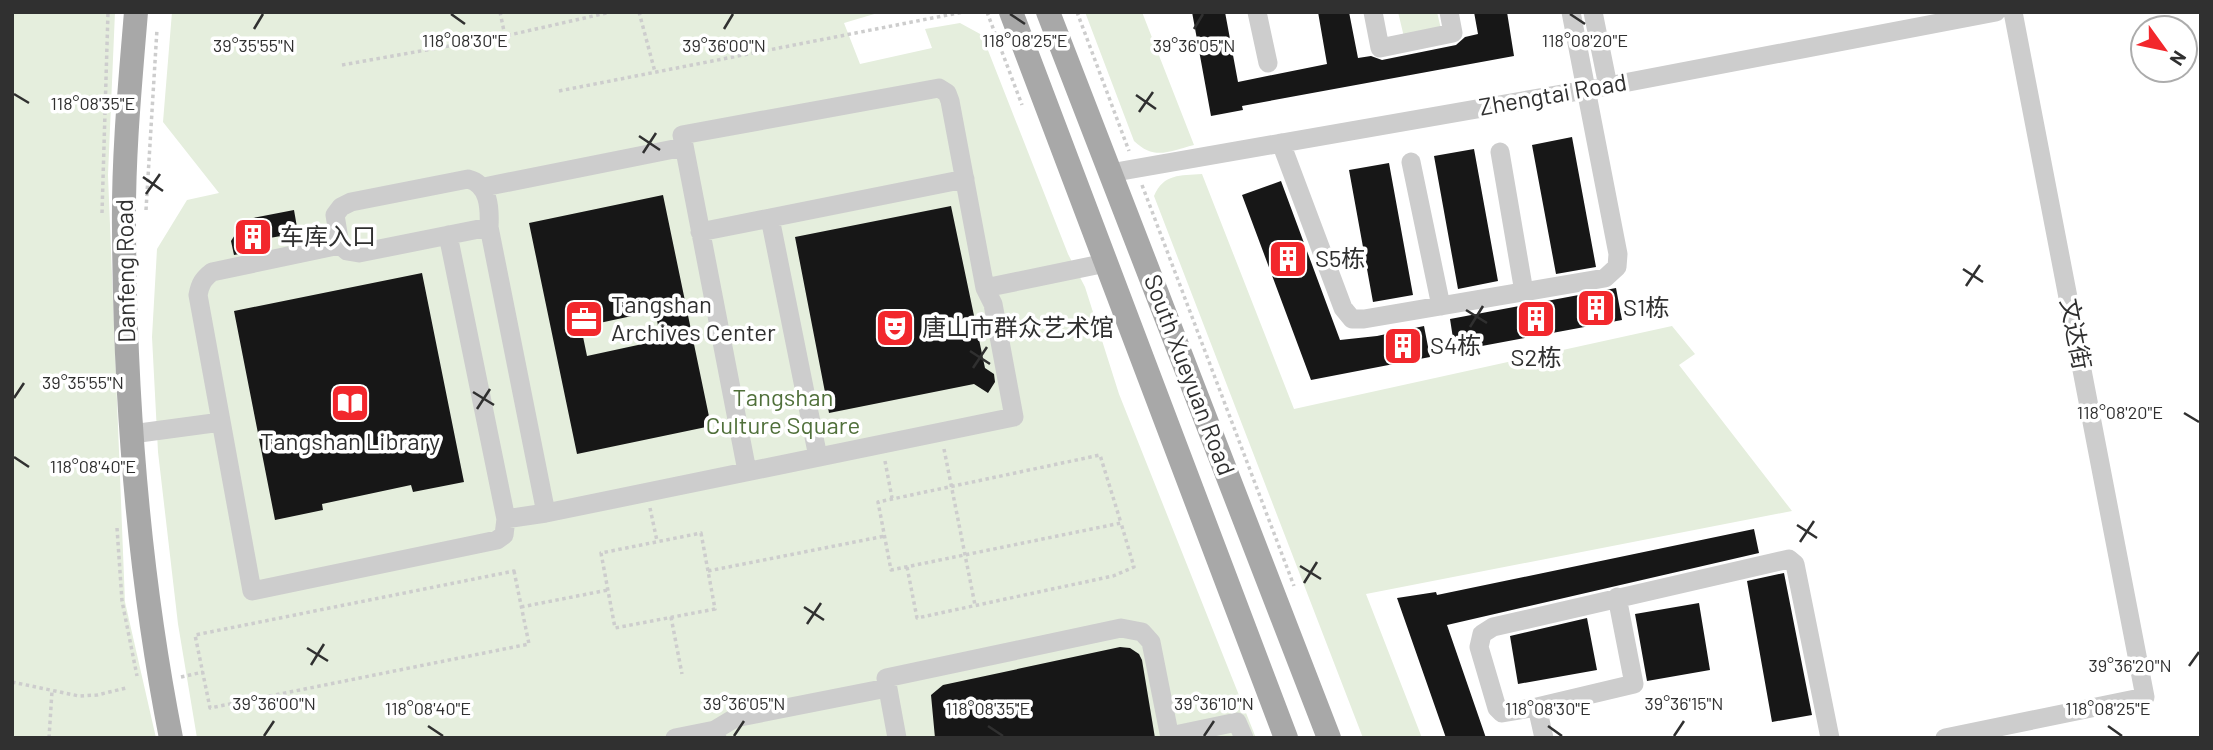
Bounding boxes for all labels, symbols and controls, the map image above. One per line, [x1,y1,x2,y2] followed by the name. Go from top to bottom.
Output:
[2129,14,2199,84] north arrow
[422,29,508,51] text: 118°08'30"E
[982,29,1068,51] text: 118°08'25"E
[1542,29,1628,51] text: 118°08'20"E
[213,34,295,56] text: 39°35'55"N
[682,34,766,56] text: 39°36'00"N
[1153,34,1235,56] text: 39°36'05"N
[2166,47,2192,70] text: N
[1477,66,1629,121] street label: Zhengtai Road
[51,92,135,114] text: 118°08'35"E
[109,199,140,343] street label: Danfeng Road
[232,216,274,258] building icon: 车库入口
[280,221,376,250] place label: 车库入口
[1267,238,1309,280] building icon: S5栋
[1315,243,1365,272] place label: S5栋
[1139,270,1242,479] street label: South Xueyuan Road
[1575,287,1617,329] building icon: S1栋
[611,289,776,346] place label: Tangshan Archives Center
[1623,292,1669,321] place label: S1栋
[2055,296,2098,372] street label: 文达街
[563,298,605,340] office icon: Tangshan Archives Center
[1515,298,1557,340] building icon: S2栋
[874,307,916,349] theatre icon: 唐山市群众艺术馆
[922,312,1114,341] place label: 唐山市群众艺术馆
[1382,325,1424,367] building icon: S4栋
[1430,330,1481,359] place label: S4栋
[1511,342,1561,371] place label: S2栋
[42,371,124,393] text: 39°35'55"N
[329,382,371,424] library icon: Tangshan Library
[706,382,860,439] park label: Tangshan Culture Square
[2077,401,2163,423] text: 118°08'20"E
[260,426,440,455] place label: Tangshan Library
[50,455,136,477] text: 118°08'40"E
[2088,654,2172,676] text: 39°36'20"N
[232,692,316,714] text: 39°36'00"N
[703,692,785,714] text: 39°36'05"N
[1174,692,1254,714] text: 39°36'10"N
[1645,692,1723,714] text: 39°36'15"N
[385,697,471,719] text: 118°08'40"E
[946,697,1030,719] text: 118°08'35"E
[1505,697,1591,719] text: 118°08'30"E
[2065,697,2151,719] text: 118°08'25"E

